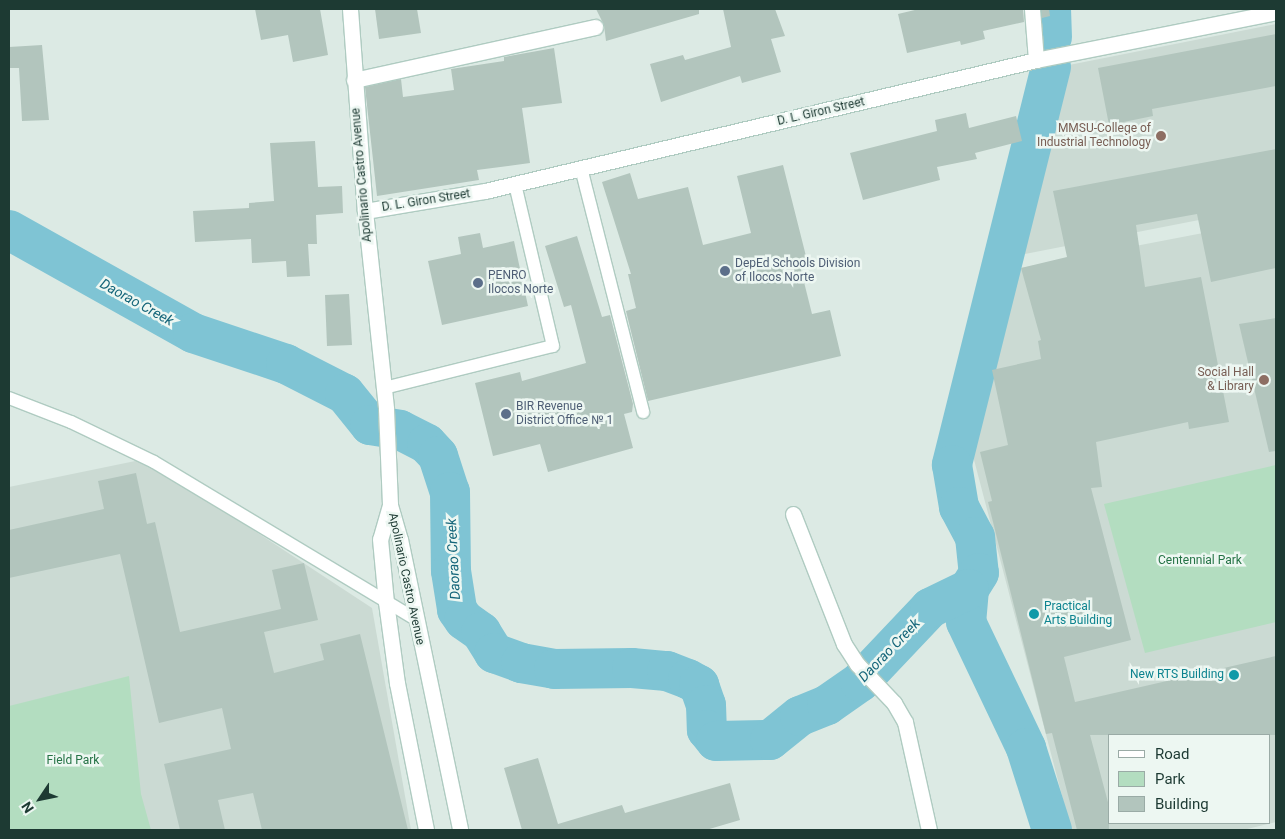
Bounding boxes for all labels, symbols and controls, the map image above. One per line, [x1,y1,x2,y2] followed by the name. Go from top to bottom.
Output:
[776,95,866,129] street label: D. L. Giron Street
[349,107,375,243] street label: Apolinario Castro Avenue
[1037,122,1151,150] place label: MMSU-College of Industrial Technology
[1155,130,1167,142] marker: MMSU-College of Industrial Technology
[381,187,471,215] street label: D. L. Giron Street
[735,257,860,285] place label: DepEd Schools Division of Ilocos Norte
[719,265,731,277] marker: DepEd Schools Division of Ilocos Norte
[488,269,553,297] place label: PENRO Ilocos Norte
[97,275,177,329] water label: Daorao Creek
[472,277,484,289] marker: PENRO Ilocos Norte
[1197,366,1254,394] place label: Social Hall & Library
[1258,374,1270,386] marker: Social Hall & Library
[516,400,613,428] place label: BIR Revenue District Office № 1
[500,408,512,420] marker: BIR Revenue District Office № 1
[385,512,427,646] street label: Apolinario Castro Avenue
[442,518,464,600] water label: Daorao Creek
[1158,554,1242,568] park label: Centennial Park
[1044,600,1112,628] place label: Practical Arts Building
[1028,608,1040,620] marker: Practical Arts Building
[855,615,923,685] water label: Daorao Creek
[1130,668,1224,682] place label: New RTS Building
[1228,669,1240,681] marker: New RTS Building
[1108,734,1270,824] legend
[1155,745,1189,763] text: Road
[47,754,99,768] park label: Field Park
[1155,770,1185,788] text: Park
[15,774,65,824] north arrow
[1155,795,1209,813] text: Building
[18,799,37,816] text: N

